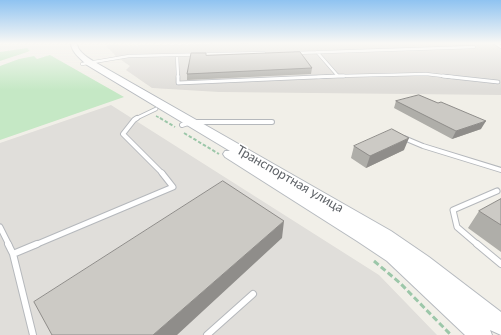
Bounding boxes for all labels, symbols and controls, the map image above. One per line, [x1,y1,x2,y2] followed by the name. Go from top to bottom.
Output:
[234,142,346,216] street label: Транспортная улица

